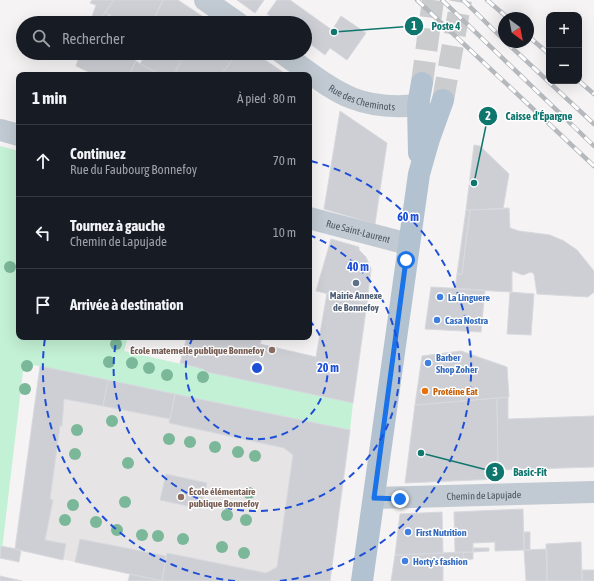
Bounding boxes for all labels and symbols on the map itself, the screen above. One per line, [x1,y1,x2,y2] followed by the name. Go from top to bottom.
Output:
[498,12,534,48] north arrow
[404,15,469,38] callout: Poste 4
[411,19,417,33] text: 1
[431,20,461,32] text: Poste 4
[327,82,396,112] street label: Rue des Cheminots
[478,104,581,127] callout: Caisse d'Épargne
[485,109,491,123] text: 2
[506,110,572,122] text: Caisse d'Épargne
[397,210,419,224] text: 60 m
[325,217,392,245] street label: Rue Saint-Laurent
[397,251,415,269] route start
[346,260,369,274] text: 40 m
[351,278,361,288] marker: Mairie Annexe de Bonnefoy
[330,290,383,313] place label: Mairie Annexe de Bonnefoy
[435,292,445,302] marker: La Linguere
[448,292,491,303] place label: La Linguere
[432,315,442,325] marker: Casa Nostra
[445,315,488,326] place label: Casa Nostra
[130,345,265,356] place label: École maternelle publique Bonnefoy
[267,345,277,355] marker: École maternelle publique Bonnefoy
[436,352,478,375] place label: Barber Shop Zoher
[423,358,433,368] marker: Barber Shop Zoher
[250,361,264,375] centre of rings
[317,361,339,375] text: 20 m
[420,386,430,396] marker: Protéine Eat
[433,386,478,397] place label: Protéine Eat
[485,461,555,484] callout: Basic-Fit
[492,465,498,479] text: 3
[513,466,548,478] text: Basic-Fit
[189,486,260,509] place label: École élémentaire publique Bonnefoy
[446,488,522,502] street label: Chemin de Lapujade
[391,490,409,508] route end
[176,492,186,502] marker: École élémentaire publique Bonnefoy
[403,527,413,537] marker: First Nutrition
[416,527,467,538] place label: First Nutrition
[400,556,410,566] marker: Horty's fashion
[413,556,468,567] place label: Horty's fashion

